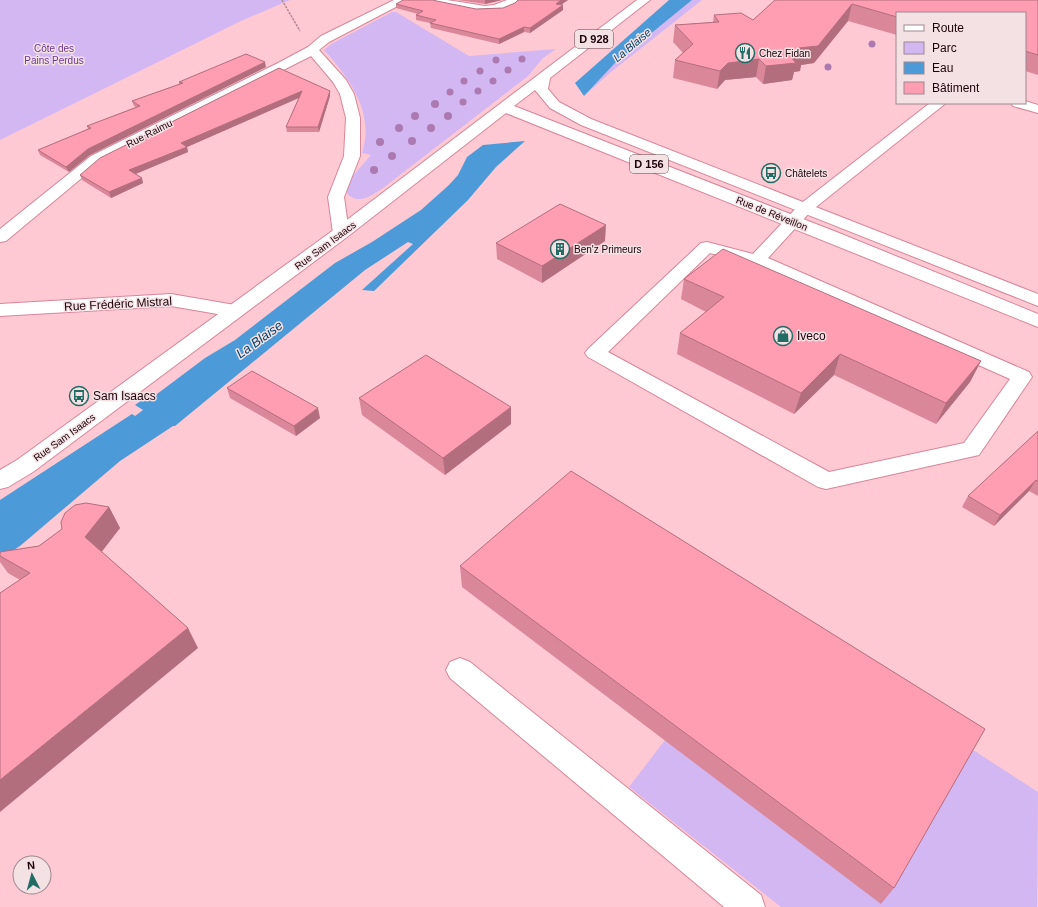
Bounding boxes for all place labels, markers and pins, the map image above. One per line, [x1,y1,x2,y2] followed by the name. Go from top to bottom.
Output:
[734,42,756,64] restaurant icon: Chez Fidan
[759,48,810,59] place label: Chez Fidan
[760,162,782,184] bus stop icon: Châtelets
[785,168,827,179] place label: Châtelets
[549,238,571,260] building icon: Ben'z Primeurs
[574,244,642,255] place label: Ben'z Primeurs
[772,325,794,347] shop icon: Iveco
[797,329,826,343] place label: Iveco
[68,385,90,407] bus stop icon: Sam Isaacs
[93,389,156,403] place label: Sam Isaacs

